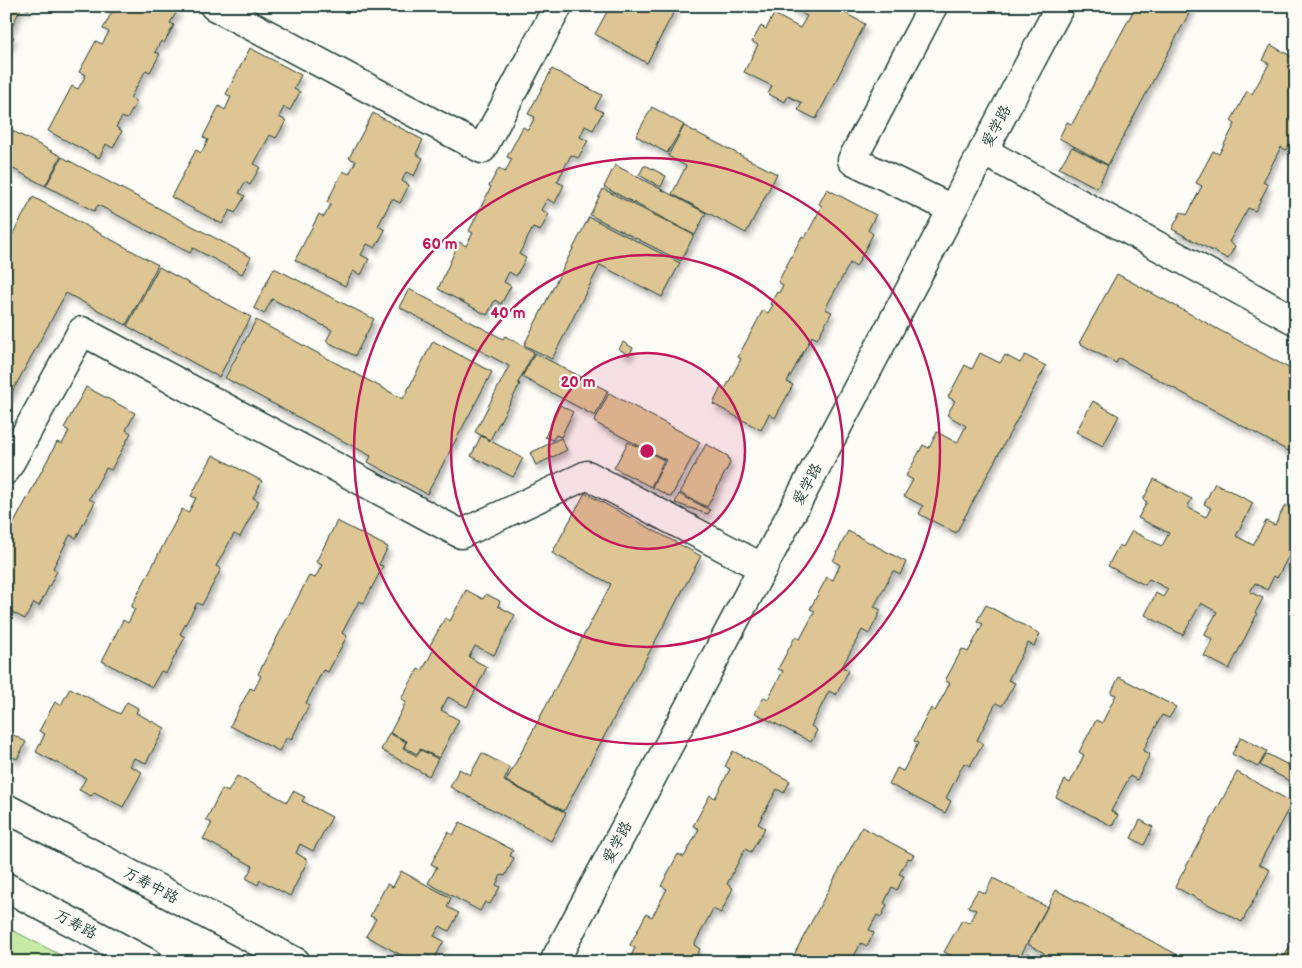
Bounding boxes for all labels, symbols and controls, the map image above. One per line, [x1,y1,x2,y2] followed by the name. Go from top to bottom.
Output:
[977,102,1015,151] street label: 爱学路
[422,235,458,254] text: 60 m
[490,304,526,323] text: 40 m
[561,373,596,392] text: 20 m
[638,442,656,460] centre of rings
[788,460,826,509] street label: 爱学路
[598,818,636,867] street label: 爱学路
[120,863,182,908] street label: 万寿中路
[51,905,100,943] street label: 万寿路

